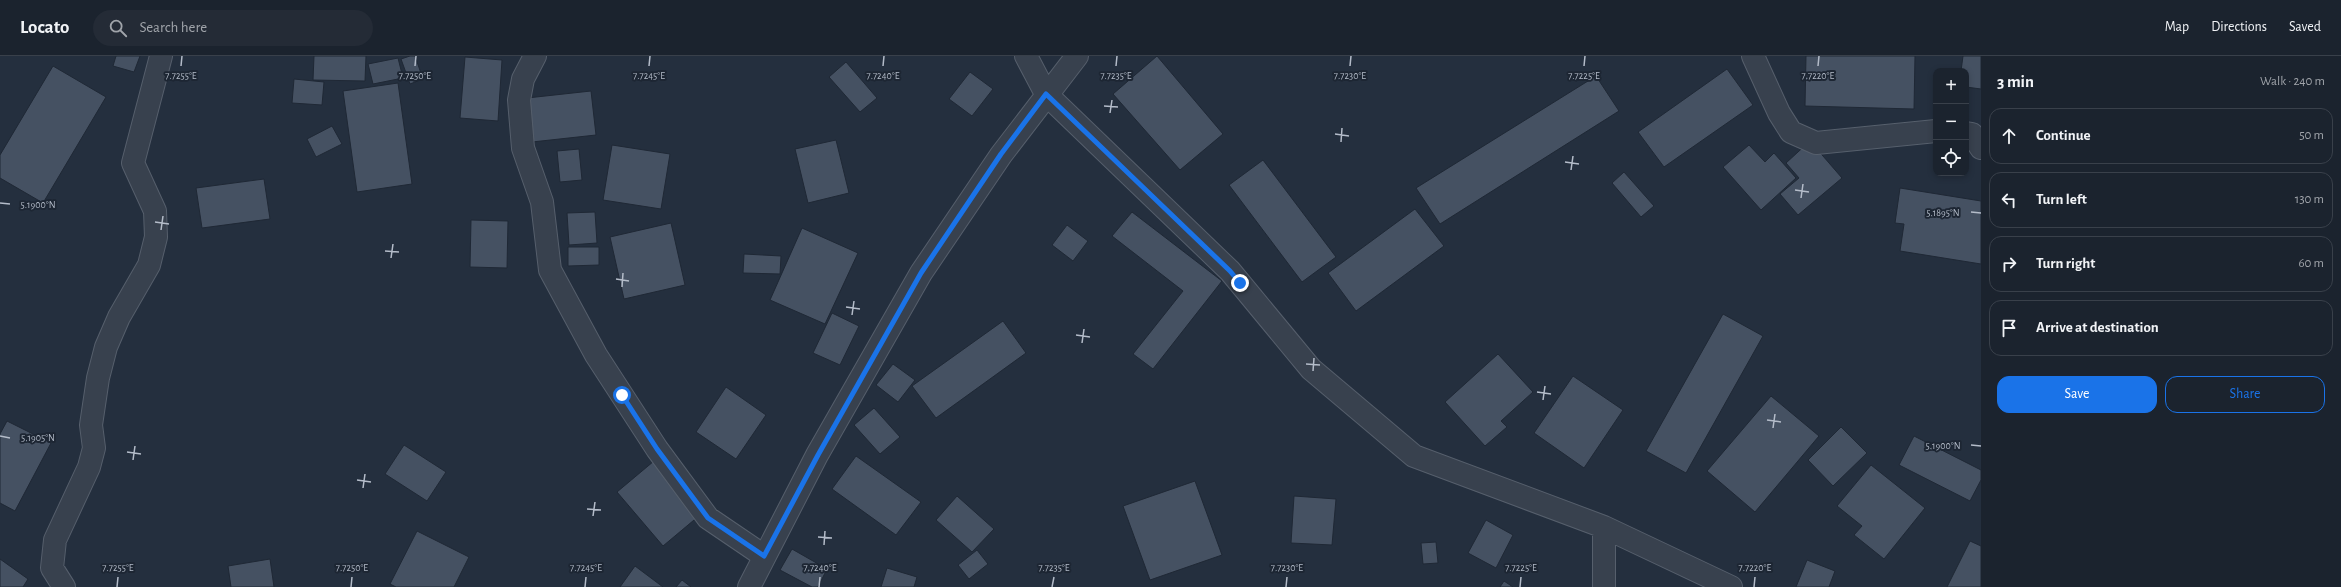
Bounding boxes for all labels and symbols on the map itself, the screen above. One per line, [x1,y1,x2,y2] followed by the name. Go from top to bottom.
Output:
[165,71,197,81] text: 7.7255°E
[399,71,431,81] text: 7.7250°E
[633,71,665,81] text: 7.7245°E
[866,71,900,81] text: 7.7240°E
[1100,71,1132,81] text: 7.7235°E
[1334,71,1366,81] text: 7.7230°E
[1568,71,1600,81] text: 7.7225°E
[1802,71,1835,81] text: 7.7220°E
[21,200,55,210] text: 5.1900°N
[1926,208,1960,218] text: 5.1895°N
[1231,274,1249,292] route end
[613,386,631,404] route start
[21,433,55,443] text: 5.1905°N
[1926,441,1960,451] text: 5.1900°N
[102,563,134,573] text: 7.7255°E
[336,563,368,573] text: 7.7250°E
[570,563,602,573] text: 7.7245°E
[803,563,837,573] text: 7.7240°E
[1038,563,1070,573] text: 7.7235°E
[1271,563,1303,573] text: 7.7230°E
[1505,563,1537,573] text: 7.7225°E
[1739,563,1772,573] text: 7.7220°E

